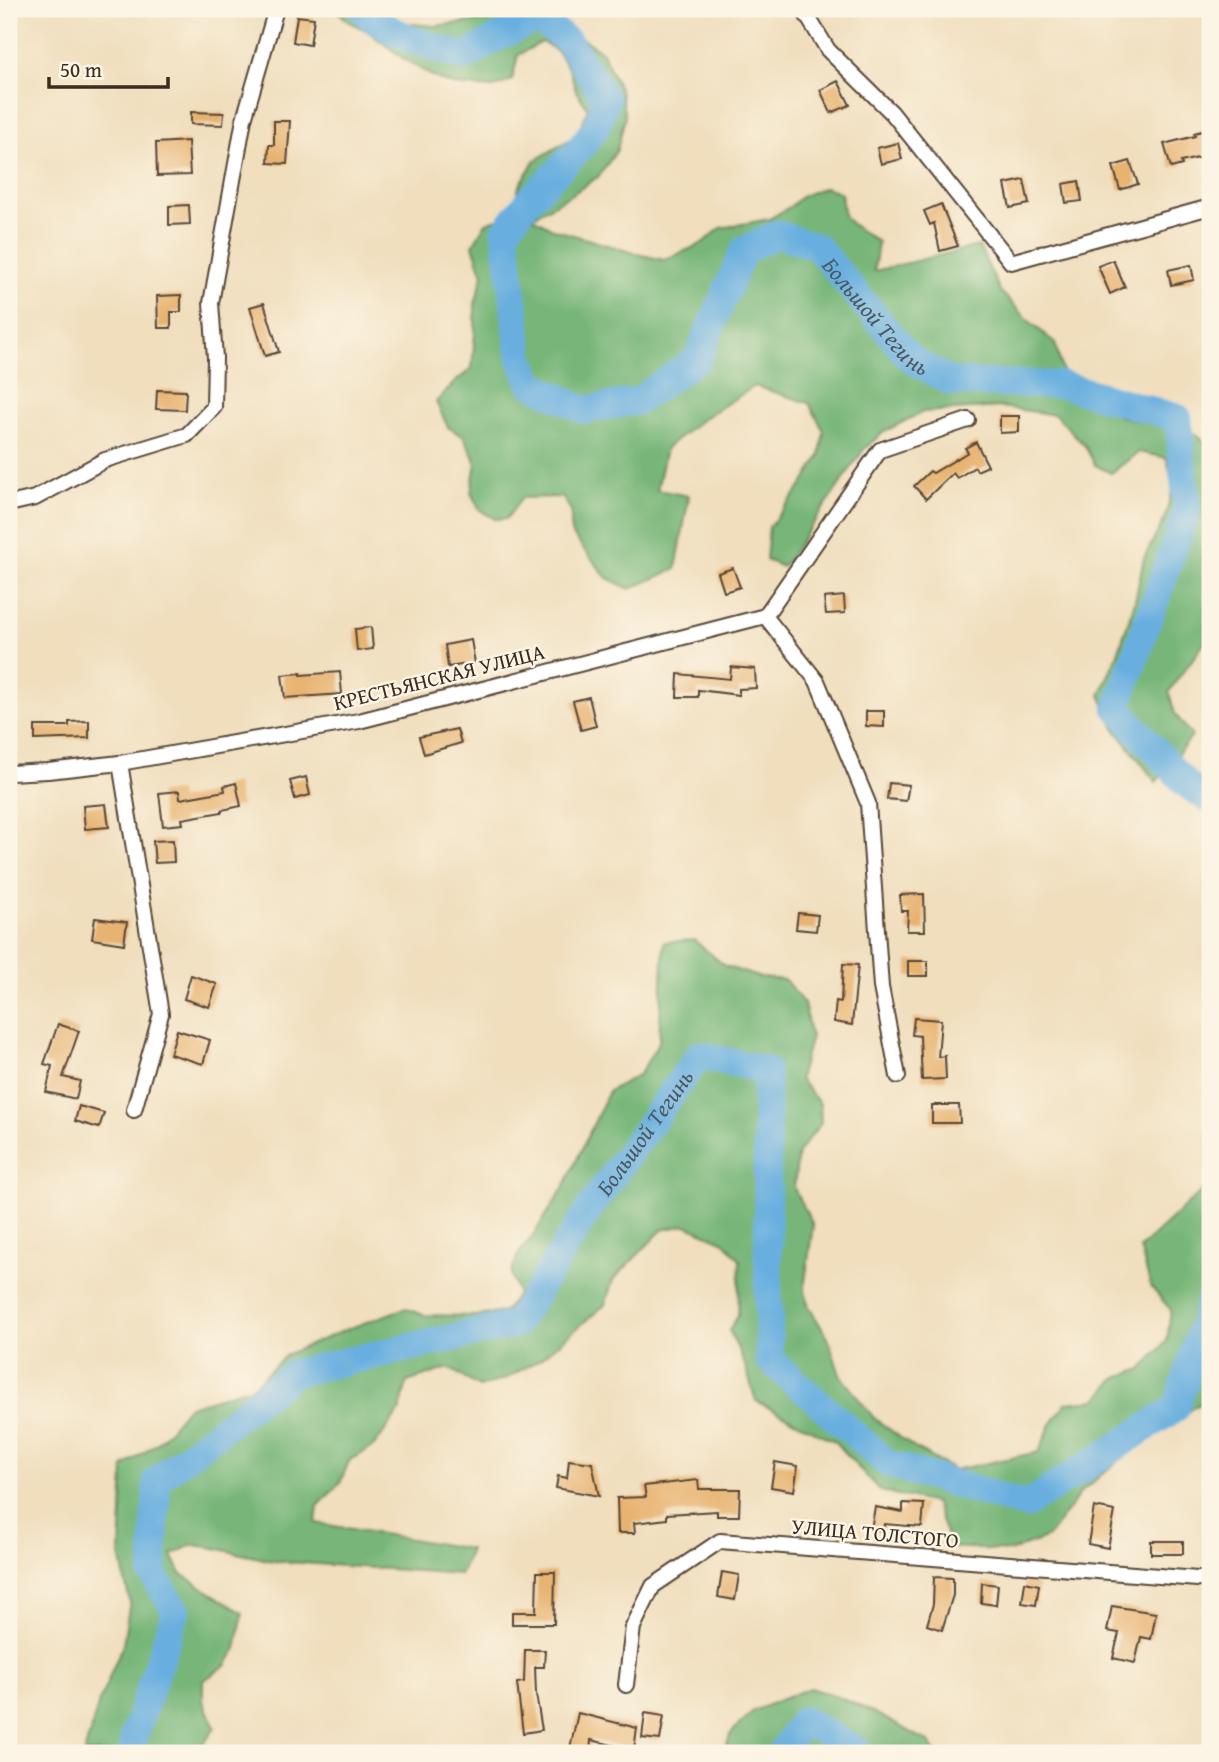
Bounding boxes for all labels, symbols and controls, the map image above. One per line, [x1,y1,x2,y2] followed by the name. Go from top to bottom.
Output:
[49,46,168,90] scale bar
[60,54,102,85] text: 50 m
[815,249,936,383] water label: Большой Тегинь
[330,636,548,718] street label: КРЕСТЬЯНСКАЯ УЛИЦА
[587,1062,701,1202] water label: Большой Тегинь
[790,1510,960,1556] street label: УЛИЦА ТОЛСТОГО

